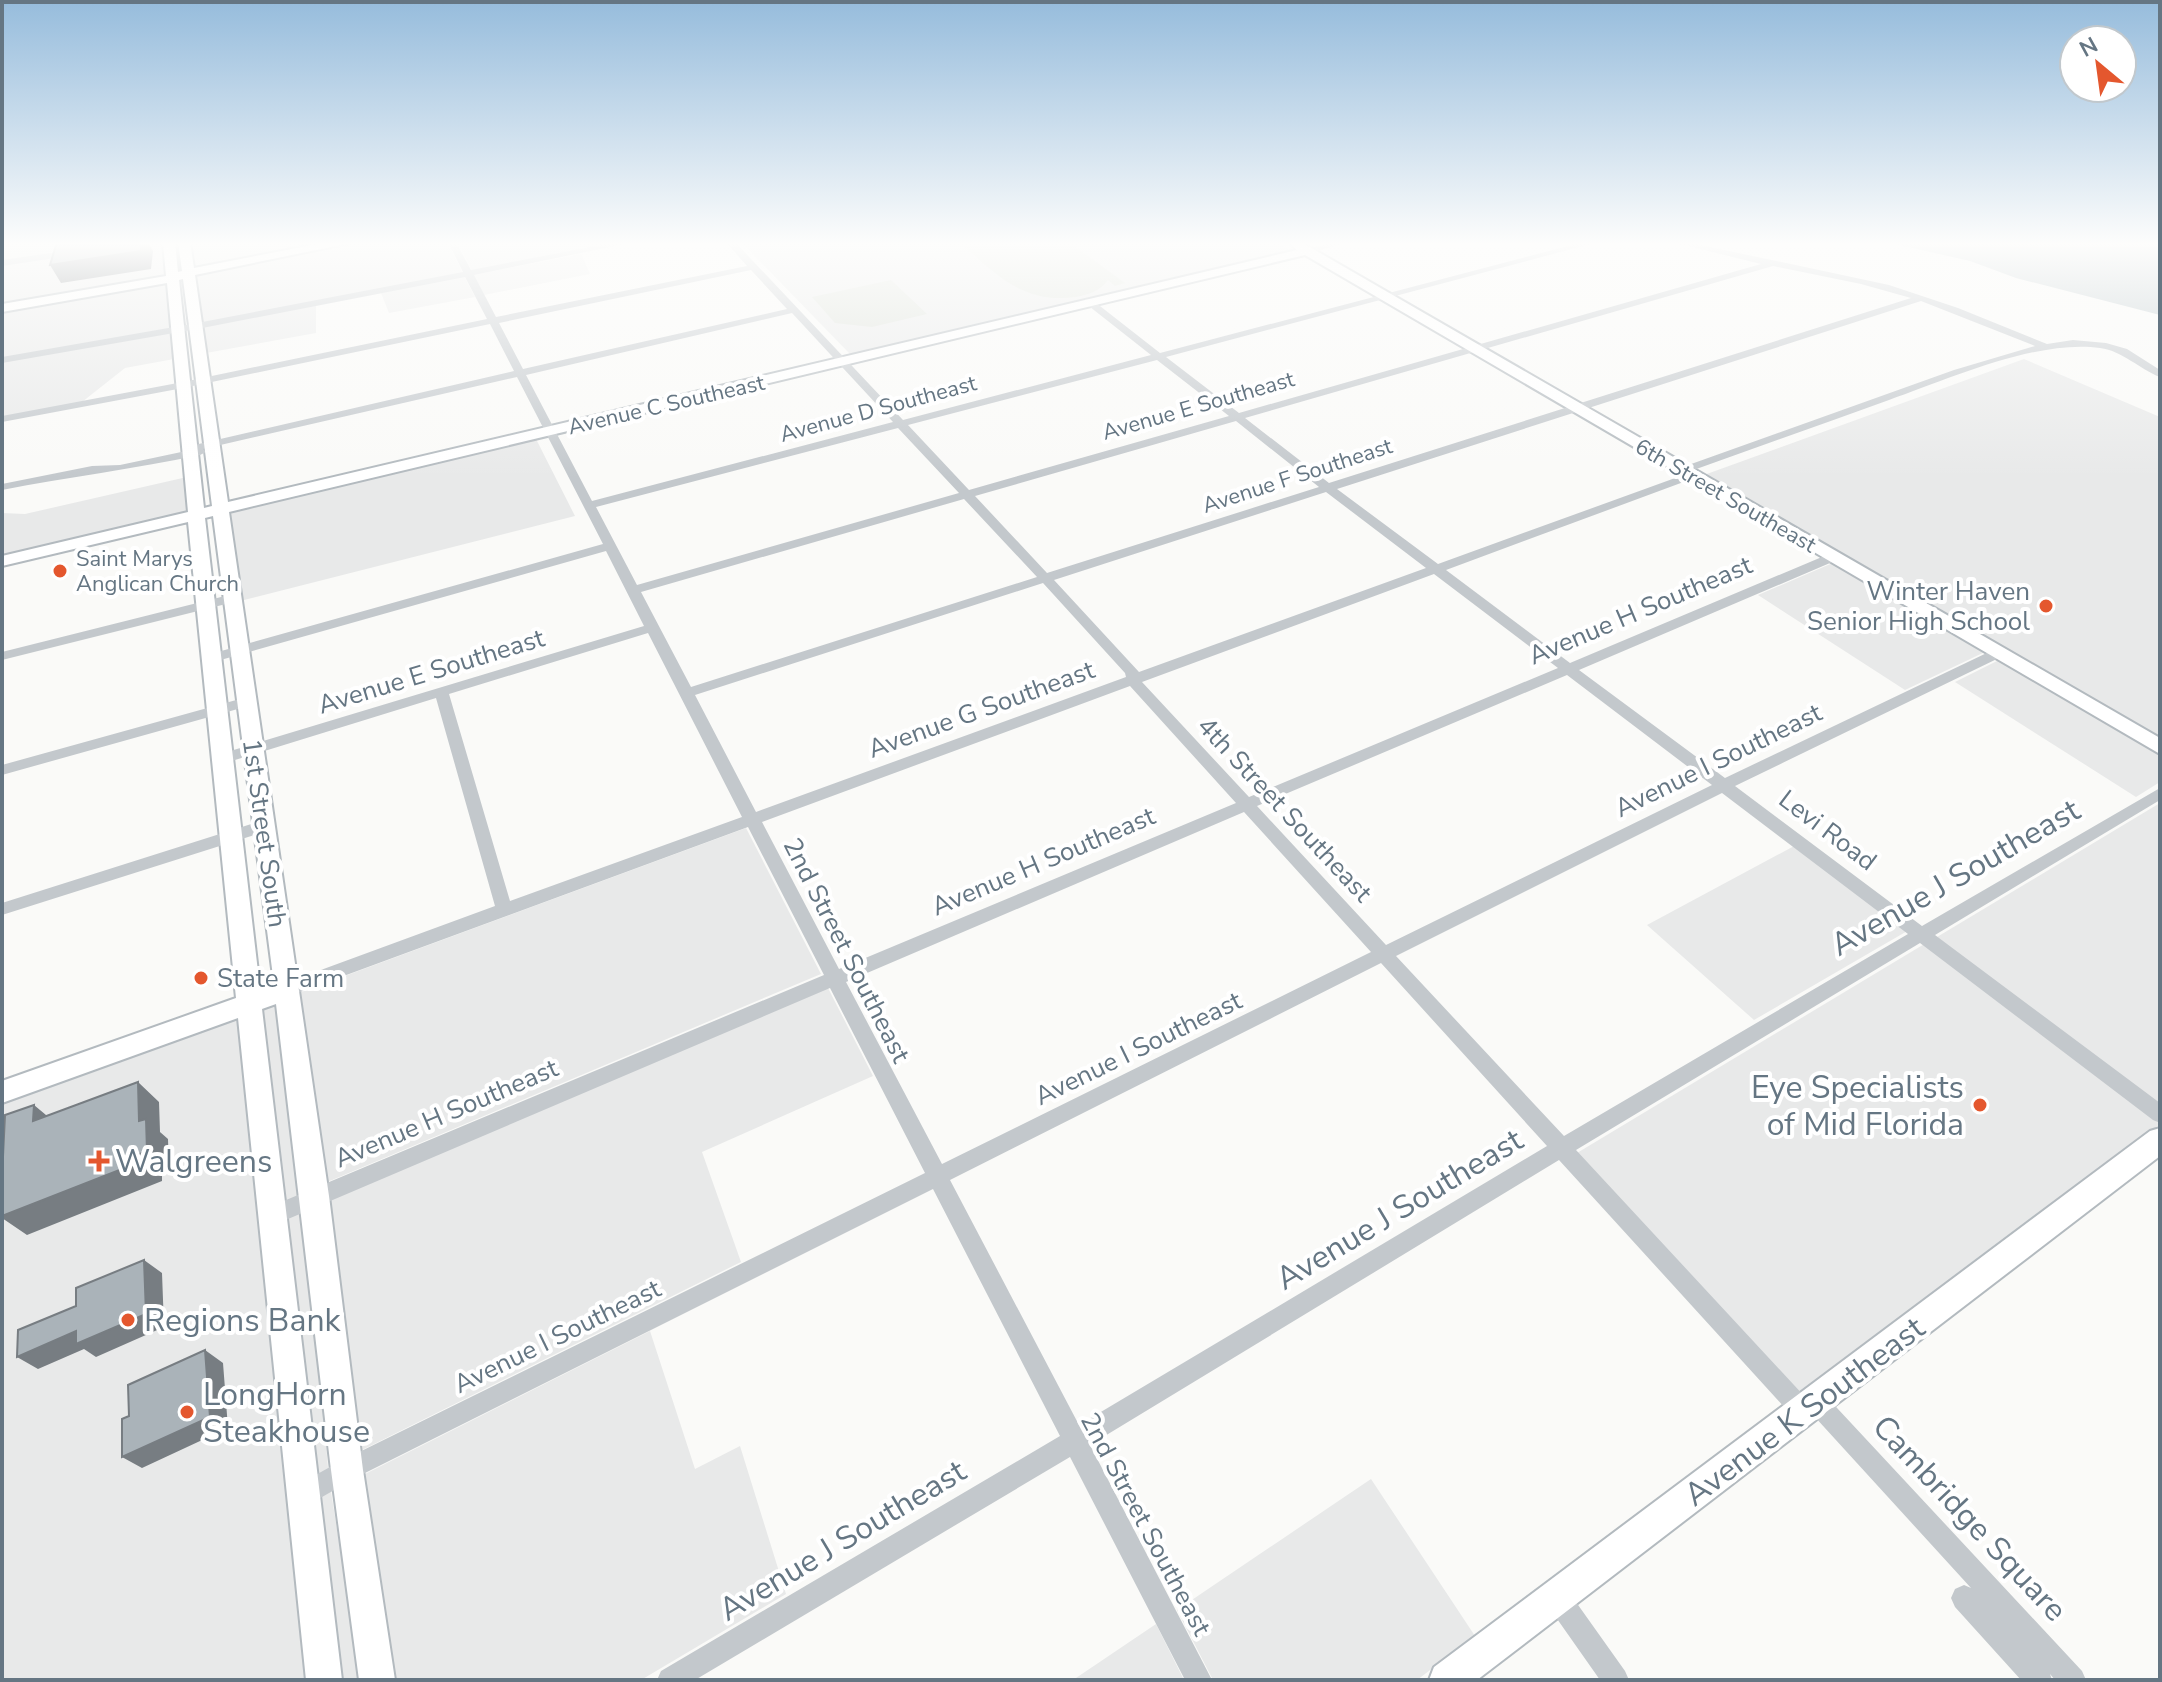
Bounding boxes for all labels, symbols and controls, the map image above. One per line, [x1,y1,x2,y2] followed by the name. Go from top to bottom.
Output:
[2058,24,2138,104] north arrow
[2074,30,2103,64] text: N
[1099,364,1298,448] street label: Avenue E Southeast
[565,368,768,442] street label: Avenue C Southeast
[777,368,980,450] street label: Avenue D Southeast
[1198,431,1396,521] street label: Avenue F Southeast
[1629,432,1822,560] street label: 6th Street Southeast
[76,544,239,599] place label: Saint Marys Anglican Church
[1523,547,1758,673] street label: Avenue H Southeast
[51,562,69,580] marker: Saint Marys Anglican Church
[1807,574,2030,639] place label: Winter Haven Senior High School
[2037,597,2055,615] marker: Winter Haven Senior High School
[314,620,549,723] street label: Avenue E Southeast
[863,652,1100,767] street label: Avenue G Southeast
[1609,695,1828,826] street label: Avenue I Southeast
[1189,709,1380,910] street label: 4th Street Southeast
[234,736,295,930] street label: 1st Street South
[1772,782,1884,879] street label: Levi Road
[1823,788,2088,966] street label: Avenue J Southeast
[926,798,1161,924] street label: Avenue H Southeast
[775,832,919,1069] street label: 2nd Street Southeast
[217,961,344,996] place label: State Farm
[192,969,210,987] marker: State Farm
[1029,983,1248,1114] street label: Avenue I Southeast
[329,1050,564,1176] street label: Avenue H Southeast
[1751,1066,1964,1146] place label: Eye Specialists of Mid Florida
[1971,1096,1989,1114] marker: Eye Specialists of Mid Florida
[1268,1118,1531,1300] street label: Avenue J Southeast
[115,1140,272,1183] place label: Walgreens
[90,1152,108,1170] marker: Walgreens
[448,1271,667,1402] street label: Avenue I Southeast
[144,1299,342,1342] place label: Regions Bank
[1675,1306,1934,1516] street label: Avenue K Southeast
[119,1311,137,1329] marker: Regions Bank
[203,1373,370,1453] place label: LongHorn Steakhouse
[178,1403,196,1421] marker: LongHorn Steakhouse
[1863,1406,2076,1631] street label: Cambridge Square
[1072,1407,1220,1643] street label: 2nd Street Southeast
[711,1449,974,1631] street label: Avenue J Southeast

